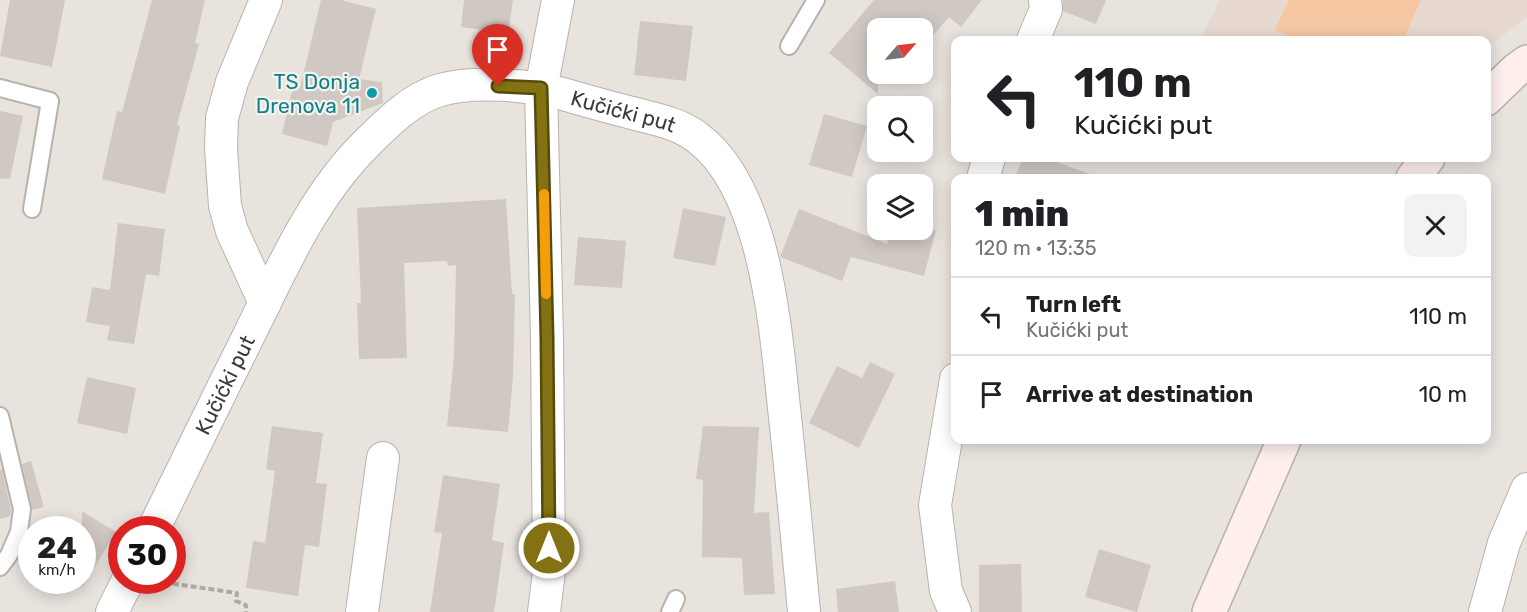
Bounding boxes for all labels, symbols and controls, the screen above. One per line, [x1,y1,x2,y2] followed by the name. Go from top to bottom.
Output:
[867,18,933,84] north arrow
[867,18,933,240] map controls
[472,24,523,86] pin
[481,33,514,66] icon: arrive
[1074,58,1192,108] text: 110 m
[975,60,1053,138] icon: left
[256,69,360,118] place label: TS Donja Drenova 11
[568,85,680,137] street label: Kučićki put
[365,86,379,100] marker: TS Donja Drenova 11
[867,96,933,162] button: search
[1074,109,1212,141] text: Kučićki put
[867,174,933,240] button: layers
[975,192,1069,235] text: 1 min
[1404,194,1467,257] button: close
[975,236,1097,260] text: 120 m · 13:35
[1026,291,1121,318] text: Turn left
[975,300,1008,333] icon: left
[1409,303,1467,330] text: 110 m
[1026,318,1128,342] text: Kučićki put
[189,331,259,438] street label: Kučićki put
[975,378,1008,411] icon: arrive
[1026,381,1253,408] text: Arrive at destination
[1419,381,1467,408] text: 10 m
[108,516,186,594] speed limit sign: 30
[517,516,581,580] position arrow
[37,530,77,566] text: 24
[38,561,76,579] text: km/h

